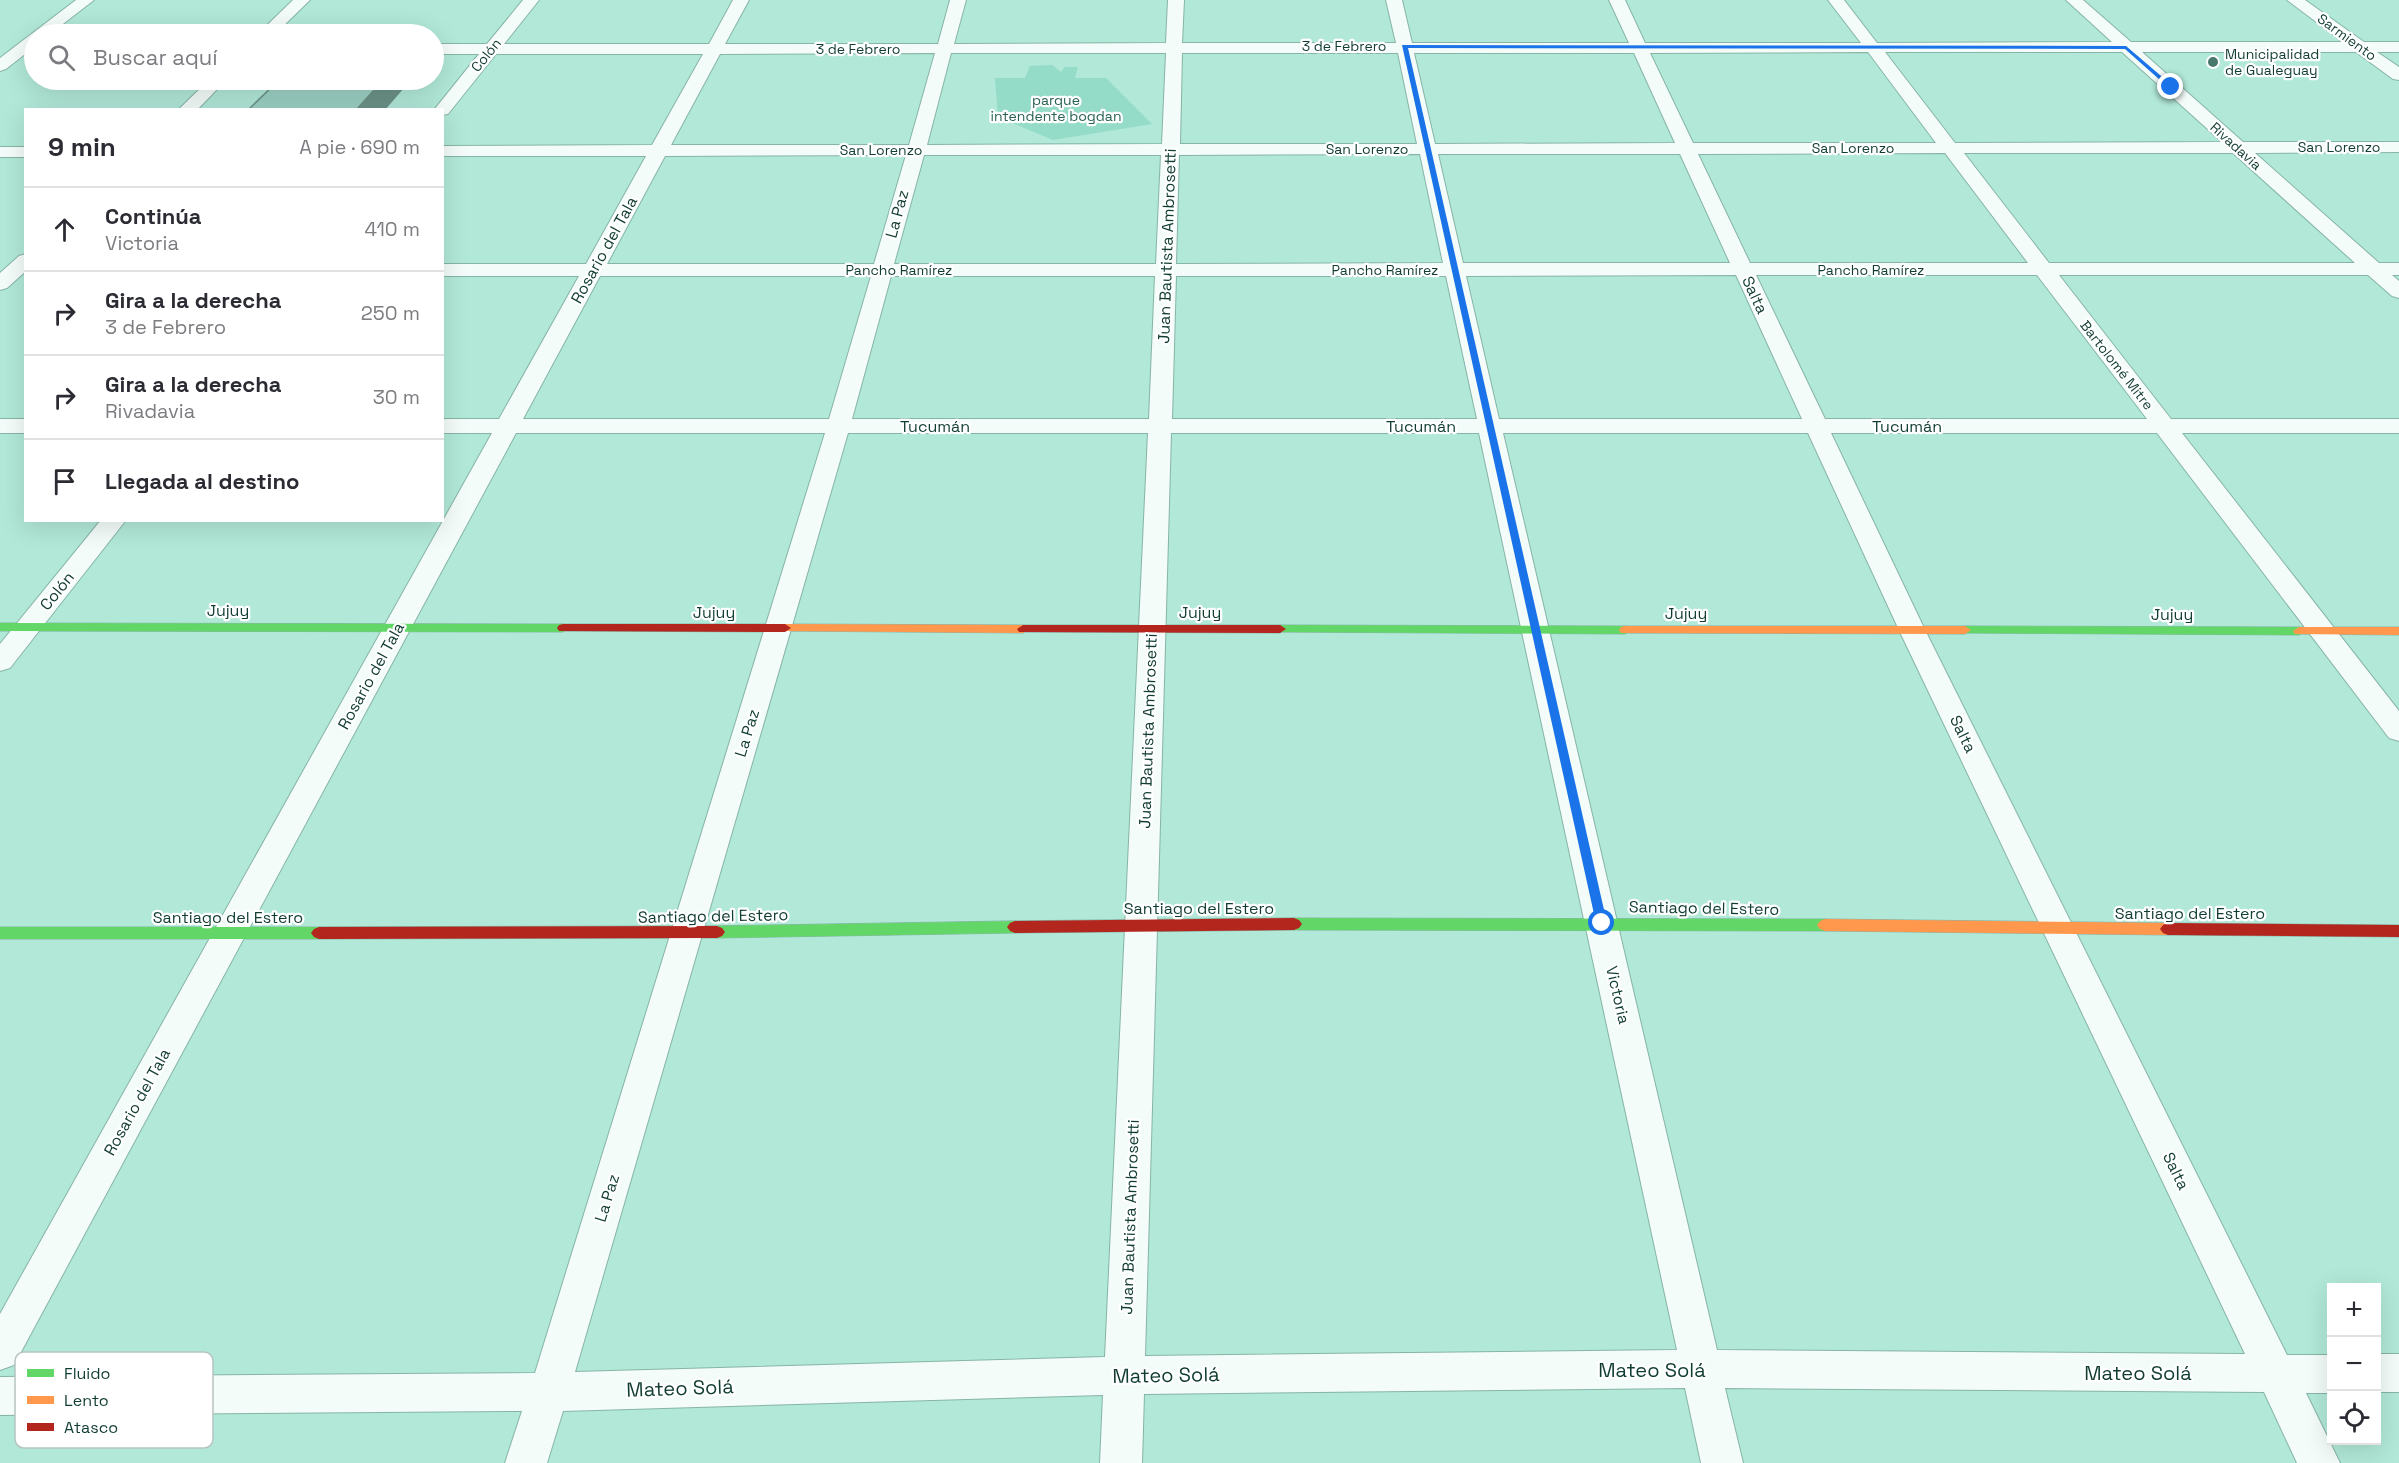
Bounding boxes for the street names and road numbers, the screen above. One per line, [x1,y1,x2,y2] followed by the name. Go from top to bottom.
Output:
[2314,9,2380,65] street label: Sarmiento
[467,34,505,76] street label: Colón
[1302,37,1386,55] street label: 3 de Febrero
[816,40,900,58] street label: 3 de Febrero
[2206,118,2266,174] street label: Rivadavia
[2298,138,2380,156] street label: San Lorenzo
[1812,139,1894,157] street label: San Lorenzo
[1326,140,1408,158] street label: San Lorenzo
[840,141,922,159] street label: San Lorenzo
[1153,148,1181,344] street label: Juan Bautista Ambrosetti
[881,188,913,240] street label: La Paz
[566,193,642,307] street label: Rosario del Tala
[846,261,952,279] street label: Pancho Ramírez
[1332,261,1438,279] street label: Pancho Ramírez
[1818,261,1924,279] street label: Pancho Ramírez
[1737,273,1773,317] street label: Salta
[2076,317,2158,413] street label: Bartolomé Mitre
[900,416,970,437] street label: Tucumán
[1386,416,1456,437] street label: Tucumán
[1872,416,1942,437] street label: Tucumán
[35,567,79,615] street label: Colón
[207,600,249,621] street label: Jujuy
[693,602,735,623] street label: Jujuy
[1179,602,1221,623] street label: Jujuy
[1665,603,1707,624] street label: Jujuy
[2151,604,2193,625] street label: Jujuy
[333,619,409,733] street label: Rosario del Tala
[1134,633,1162,829] street label: Juan Bautista Ambrosetti
[730,706,764,760] street label: La Paz
[1945,712,1981,756] street label: Salta
[1629,896,1779,920] street label: Santiago del Estero
[1124,898,1274,919] street label: Santiago del Estero
[2115,903,2265,924] street label: Santiago del Estero
[638,904,788,928] street label: Santiago del Estero
[153,907,303,928] street label: Santiago del Estero
[1601,964,1635,1026] street label: Victoria
[99,1045,175,1159] street label: Rosario del Tala
[1116,1119,1144,1315] street label: Juan Bautista Ambrosetti
[2158,1149,2194,1193] street label: Salta
[590,1171,624,1225] street label: La Paz
[1598,1357,1706,1383] street label: Mateo Solá
[2084,1360,2192,1386] street label: Mateo Solá
[1112,1361,1220,1389] street label: Mateo Solá
[626,1373,734,1403] street label: Mateo Solá

